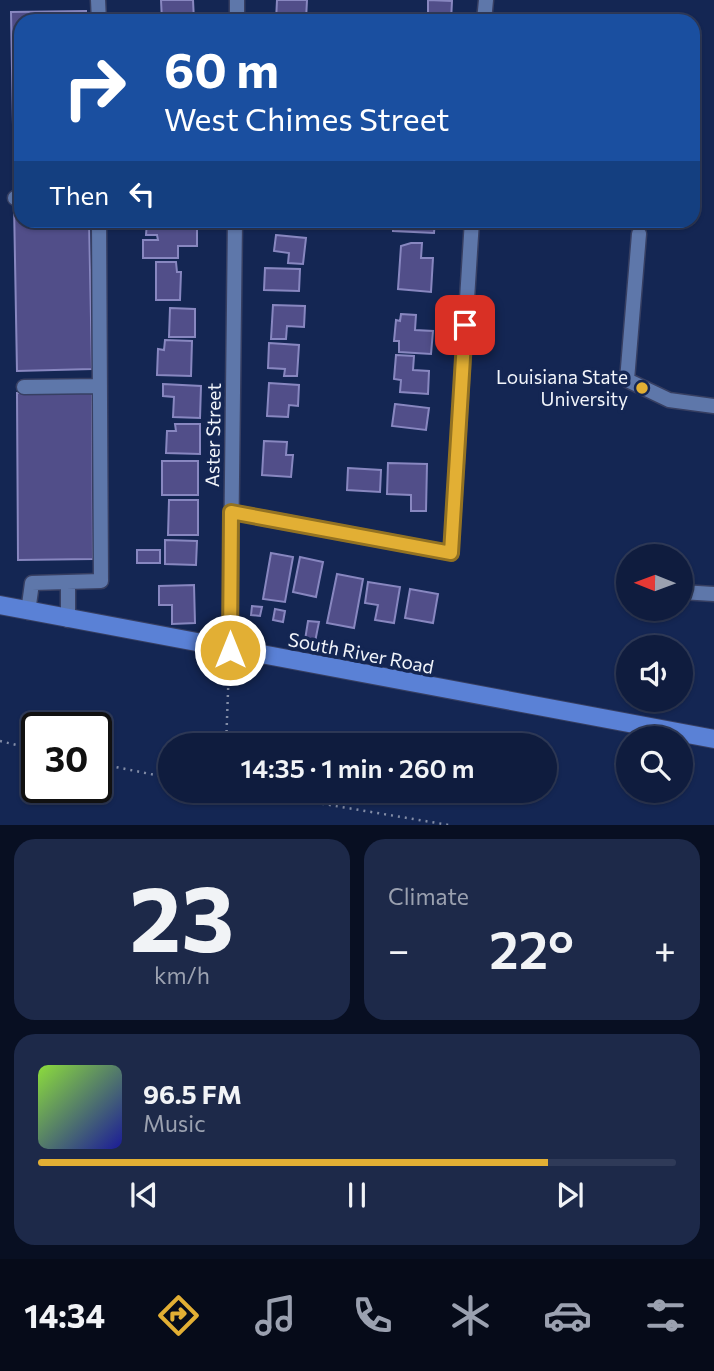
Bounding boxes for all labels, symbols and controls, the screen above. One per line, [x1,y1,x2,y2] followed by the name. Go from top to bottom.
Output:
[164,38,279,98] text: 60 m
[49,42,140,133] icon: right
[164,98,449,138] text: West Chimes Street
[123,175,161,213] icon: left
[49,179,109,210] text: Then
[435,295,495,355] pin
[446,306,484,344] icon: arrive
[496,365,628,410] place label: Louisiana State University
[634,380,650,396] marker: Louisiana State University
[200,382,225,487] street label: Aster Street
[616,544,693,621] north arrow
[616,544,693,803] map controls
[193,613,267,687] position arrow
[286,627,436,678] street label: South River Road
[616,635,693,712] button: sound
[21,712,112,803] speed limit sign: 30
[616,726,693,803] button: search
[241,752,474,783] text: 14:35 · 1 min · 260 m
[130,859,234,971] text: 23
[388,882,469,910] text: Climate
[489,916,574,980] text: 22°
[388,925,410,972] text: −
[654,925,676,972] text: +
[154,961,210,989] text: km/h
[143,1078,242,1109] text: 96.5 FM
[143,1109,206,1137] text: Music
[125,1176,163,1214] icon: previous
[338,1176,376,1214] icon: pause
[551,1176,589,1214] icon: next
[154,1291,203,1340] icon: directions
[251,1291,300,1340] icon: music
[348,1291,397,1340] icon: phone
[446,1291,495,1340] icon: climate
[543,1291,592,1340] icon: car
[641,1291,690,1340] icon: filters
[24,1295,105,1335] text: 14:34

